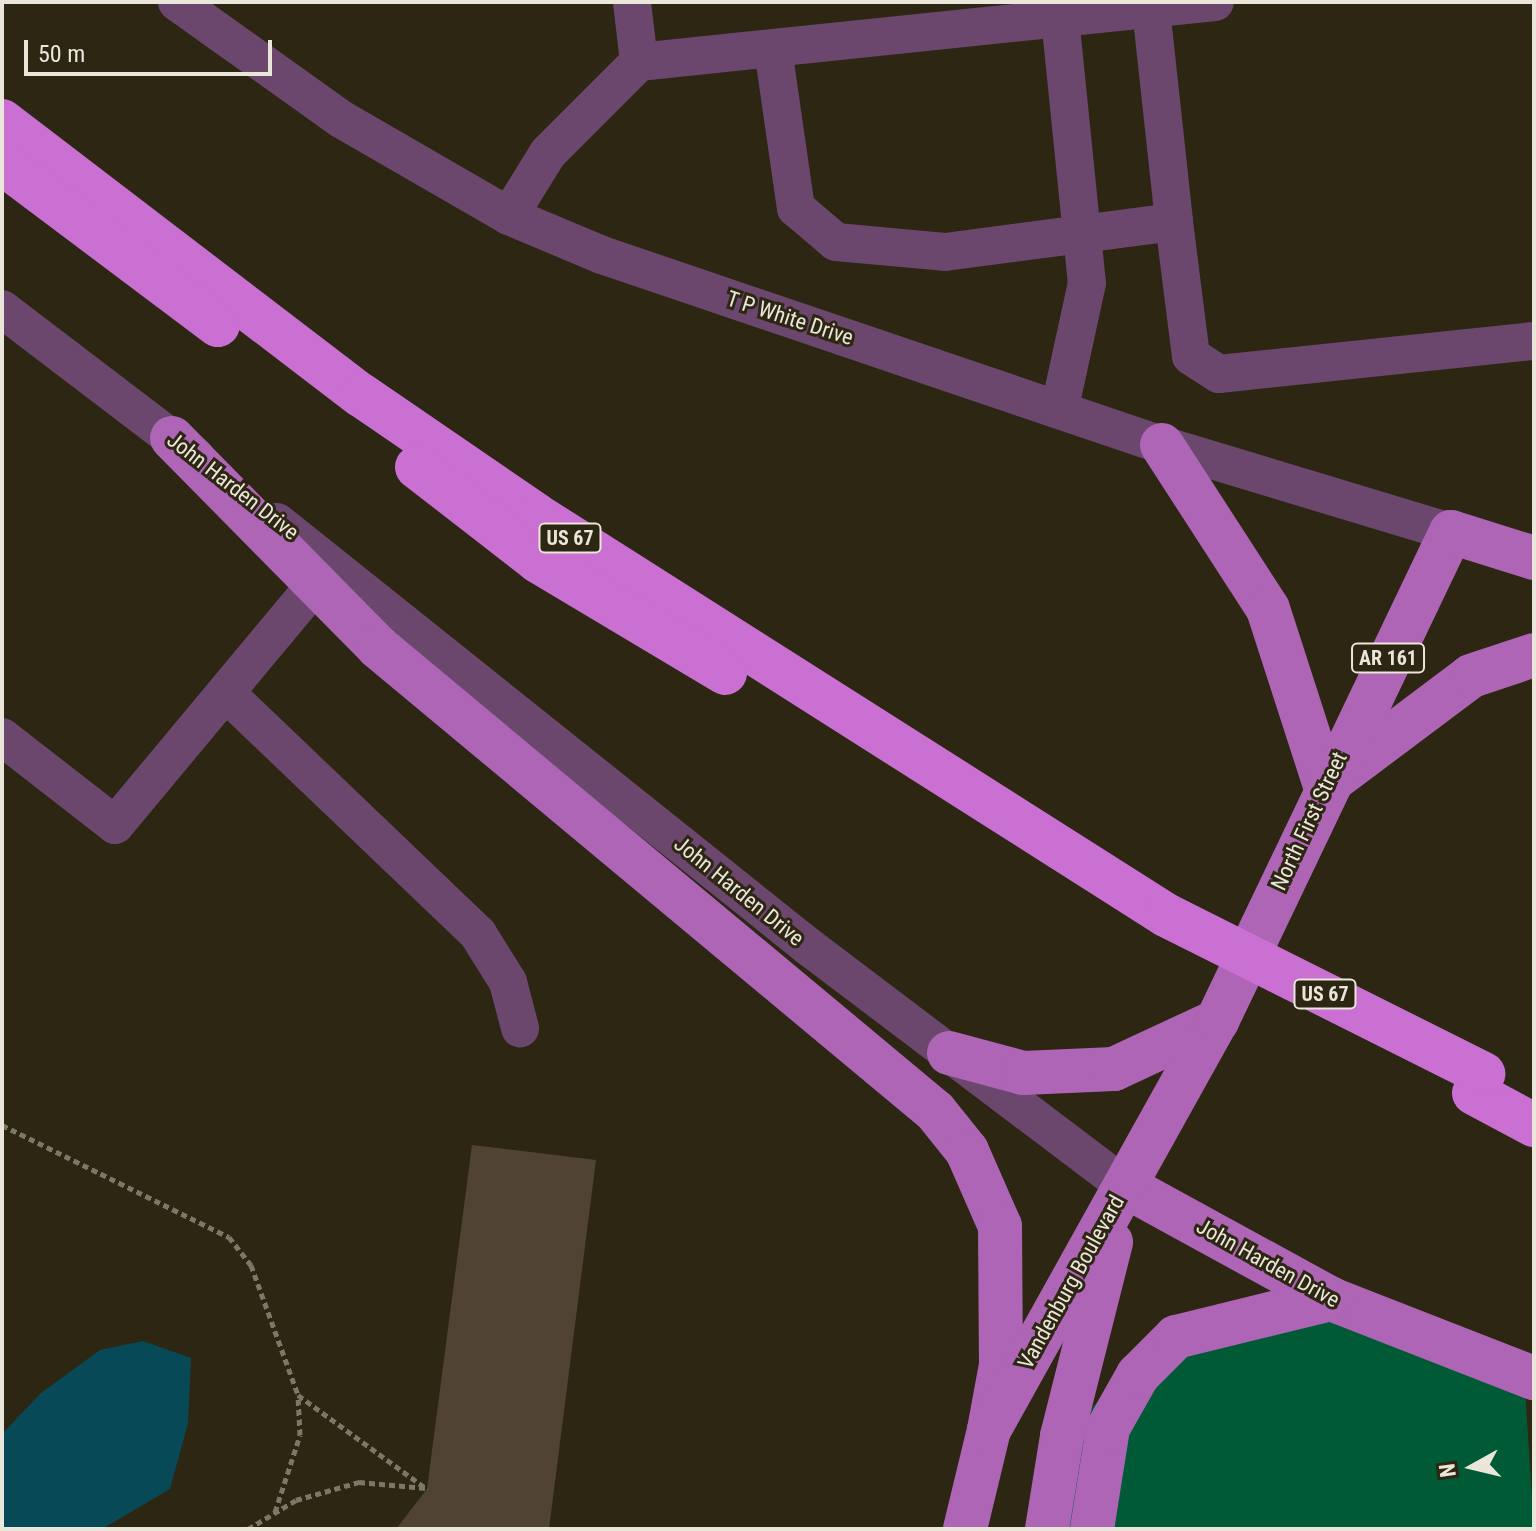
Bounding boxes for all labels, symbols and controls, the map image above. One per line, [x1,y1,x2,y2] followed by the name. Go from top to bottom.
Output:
[28,24,276,74] scale bar
[38,40,85,68] text: 50 m
[723,285,857,351] street label: T P White Drive
[162,426,304,546] street label: John Harden Drive
[538,522,602,554] road number: US 67
[1350,642,1426,674] road number: AR 161
[1265,748,1353,894] street label: North First Street
[669,831,809,951] street label: John Harden Drive
[1293,978,1357,1010] road number: US 67
[1012,1190,1130,1374] street label: Vandenburg Boulevard
[1192,1213,1344,1313] street label: John Harden Drive
[1432,1427,1512,1507] north arrow
[1434,1462,1461,1479] text: N

